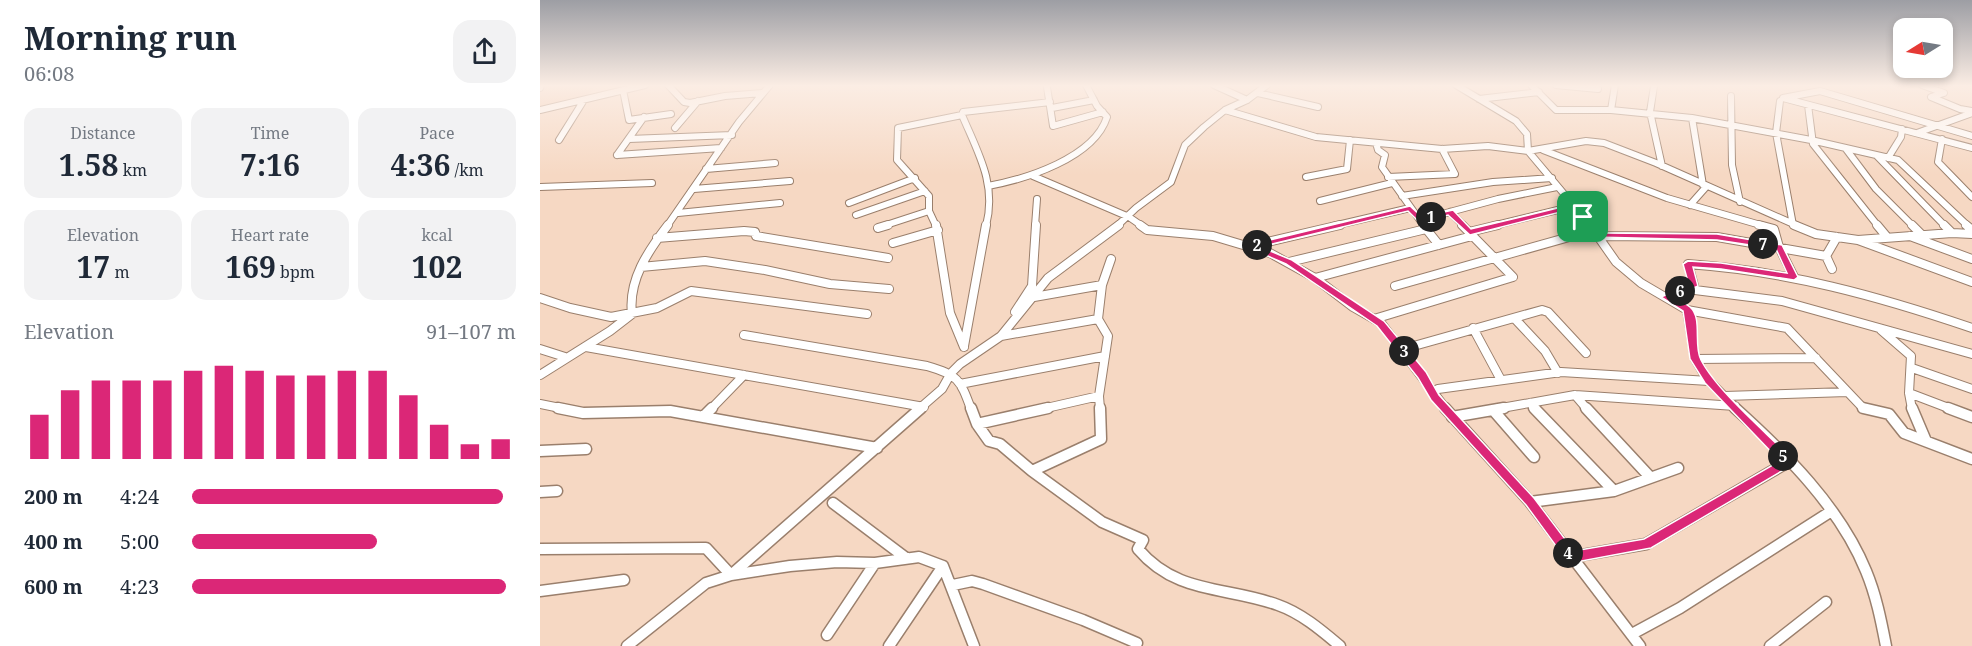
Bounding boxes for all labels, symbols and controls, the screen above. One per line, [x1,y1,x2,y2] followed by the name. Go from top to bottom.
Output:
[24,15,237,60] text: Morning run
[1893,18,1953,78] north arrow
[1893,18,1953,78] map controls
[453,20,516,83] button: share
[24,60,74,87] text: 06:08
[70,122,136,144] text: Distance
[251,122,289,144] text: Time
[419,122,455,144] text: Pace
[59,144,119,185] text: 1.58
[240,144,300,185] text: 7:16
[390,144,450,185] text: 4:36
[119,159,147,181] text: km
[450,159,484,181] text: /km
[1557,191,1608,242] pin
[1566,200,1599,233] icon: arrive
[1416,202,1446,232] pin: 1
[1426,206,1436,228] text: 1
[67,224,139,246] text: Elevation
[231,224,309,246] text: Heart rate
[422,224,452,246] text: kcal
[1748,229,1778,259] pin: 7
[1242,230,1272,260] pin: 2
[1758,233,1768,255] text: 7
[1252,234,1262,256] text: 2
[76,246,110,287] text: 17
[225,246,276,287] text: 169
[412,246,462,287] text: 102
[110,261,130,283] text: m
[276,261,315,283] text: bpm
[1665,276,1695,306] pin: 6
[1675,280,1685,302] text: 6
[24,318,114,345] text: Elevation
[426,318,516,345] text: 91–107 m
[1389,336,1419,366] pin: 3
[1399,340,1409,362] text: 3
[1768,441,1798,471] pin: 5
[1778,445,1788,467] text: 5
[24,483,83,510] text: 200 m
[120,483,159,510] text: 4:24
[24,528,83,555] text: 400 m
[120,528,159,555] text: 5:00
[1553,538,1583,568] pin: 4
[1563,542,1573,564] text: 4
[24,573,83,600] text: 600 m
[120,573,159,600] text: 4:23

